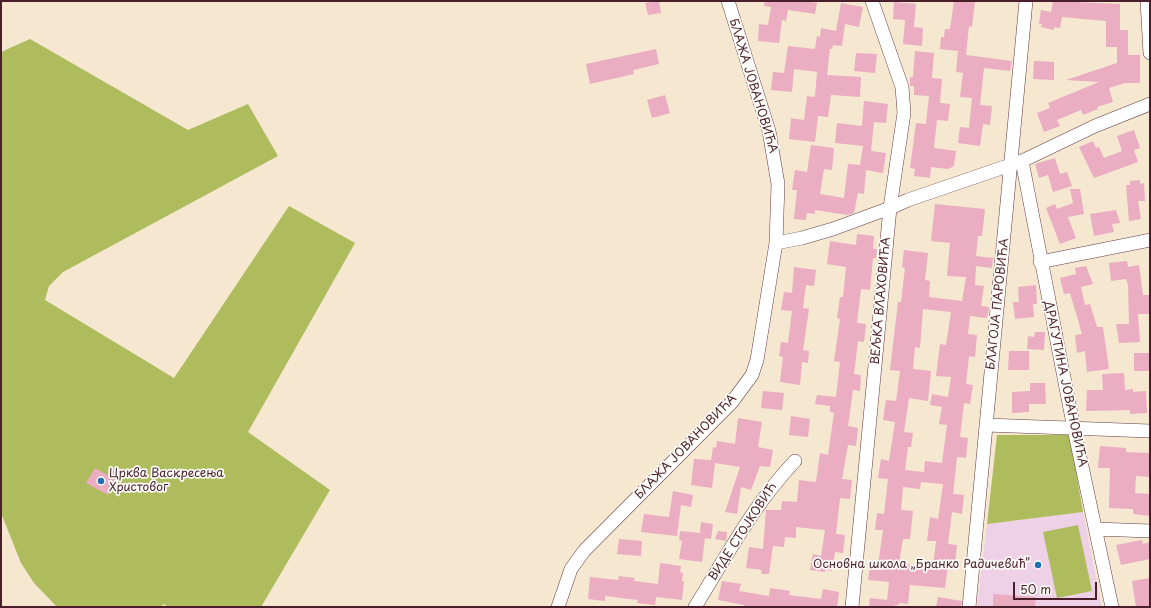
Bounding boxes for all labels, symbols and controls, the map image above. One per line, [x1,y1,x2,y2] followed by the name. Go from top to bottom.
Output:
[726,17,780,155] street label: БЛАЖА ЈОВАНОВИЋА
[868,237,894,365] street label: ВЕЉКА ВЛАХОВИЋА
[984,238,1012,370] street label: БЛАГОЈА ПАРОВИЋА
[1040,300,1090,468] street label: ДРАГУТИНА ЈОВАНОВИЋА
[632,392,740,502] street label: БЛАЖА ЈОВАНОВИЋА
[109,467,224,495] place label: Црква Васкресења Христовог
[96,476,106,486] marker: Црква Васкресења Христовог
[706,480,780,584] street label: ВИДЕ СТОЈКОВИЋ
[813,558,1030,572] place label: Основна школа „Бранко Радичевић”
[1033,560,1043,570] marker: Основна школа „Бранко Радичевић”
[1015,574,1099,600] scale bar
[1020,580,1051,598] text: 50 m

